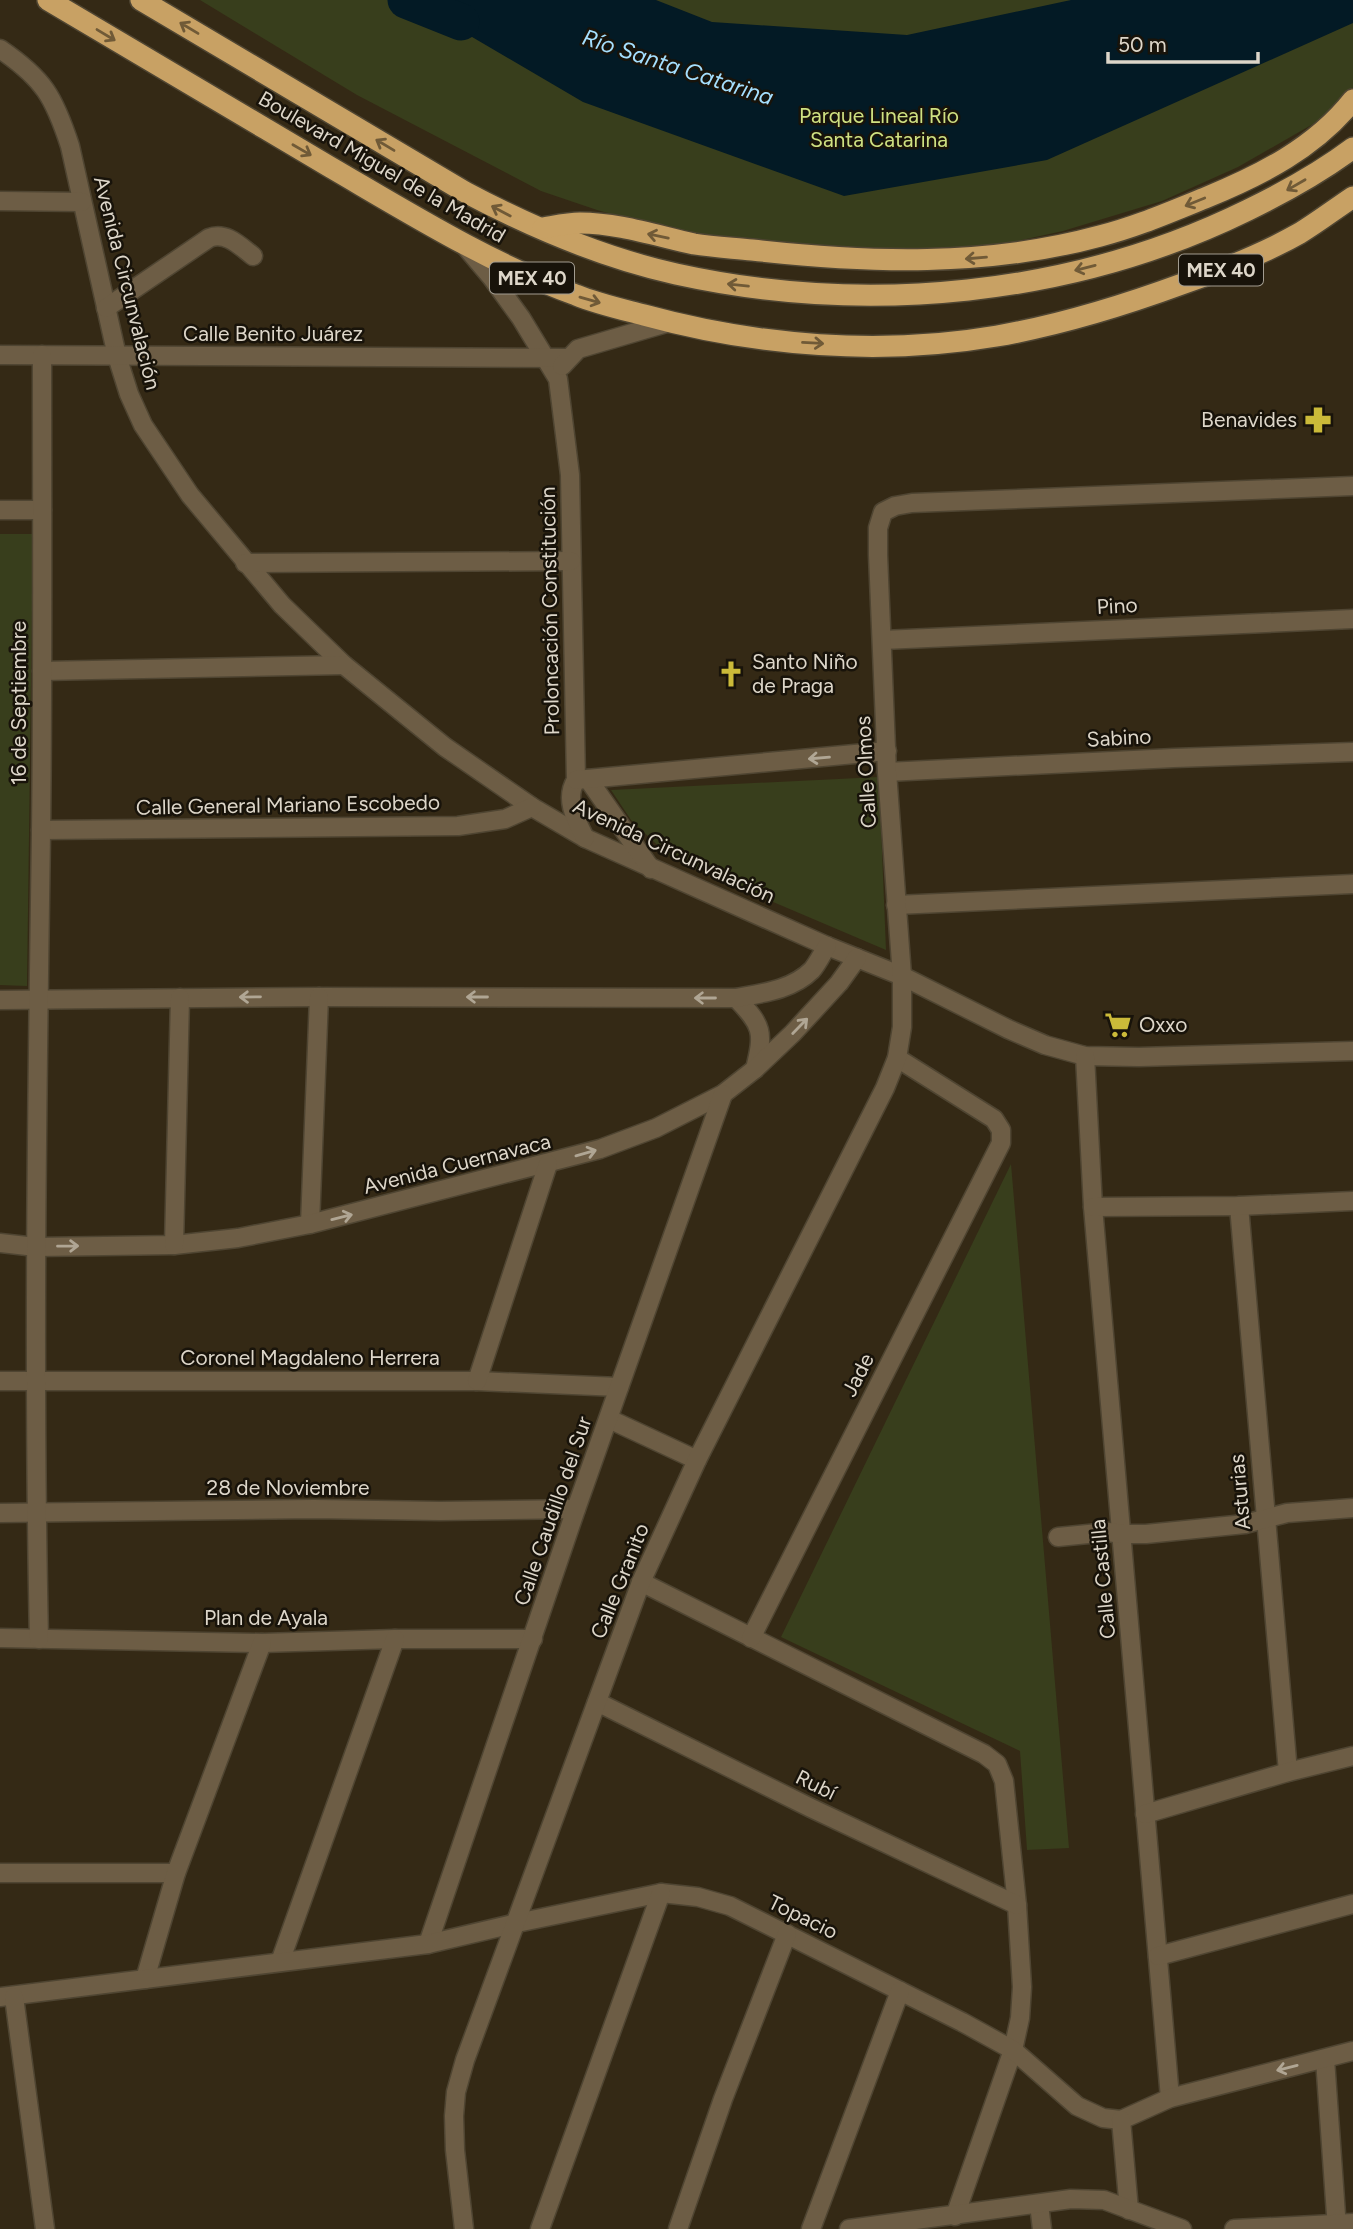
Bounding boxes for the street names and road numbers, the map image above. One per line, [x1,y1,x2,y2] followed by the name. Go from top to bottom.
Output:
[254,85,510,248] street label: Boulevard Miguel de la Madrid
[89,173,166,392] street label: Avenida Circunvalación
[1179,254,1263,286] road number: MEX 40
[490,262,574,294] road number: MEX 40
[183,321,363,346] street label: Calle Benito Juárez
[535,486,564,736] street label: Proloncación Constitución
[1096,592,1138,619] street label: Pino
[6,621,31,785] street label: 16 de Septiembre
[850,715,881,829] street label: Calle Olmos
[1086,723,1152,752] street label: Sabino
[136,789,440,820] street label: Calle General Mariano Escobedo
[569,793,779,908] street label: Avenida Circunvalación
[361,1128,553,1199] street label: Avenida Cuernavaca
[180,1345,440,1370] street label: Coronel Magdaleno Herrera
[836,1349,879,1401] street label: Jade
[508,1413,597,1609] street label: Calle Caudillo del Sur
[1224,1453,1255,1531] street label: Asturias
[207,1475,369,1500] street label: 28 de Noviembre
[1085,1518,1120,1640] street label: Calle Castilla
[585,1519,654,1642] street label: Calle Granito
[204,1605,328,1630] street label: Plan de Ayala
[792,1764,842,1805] street label: Rubí
[764,1889,842,1944] street label: Topacio

